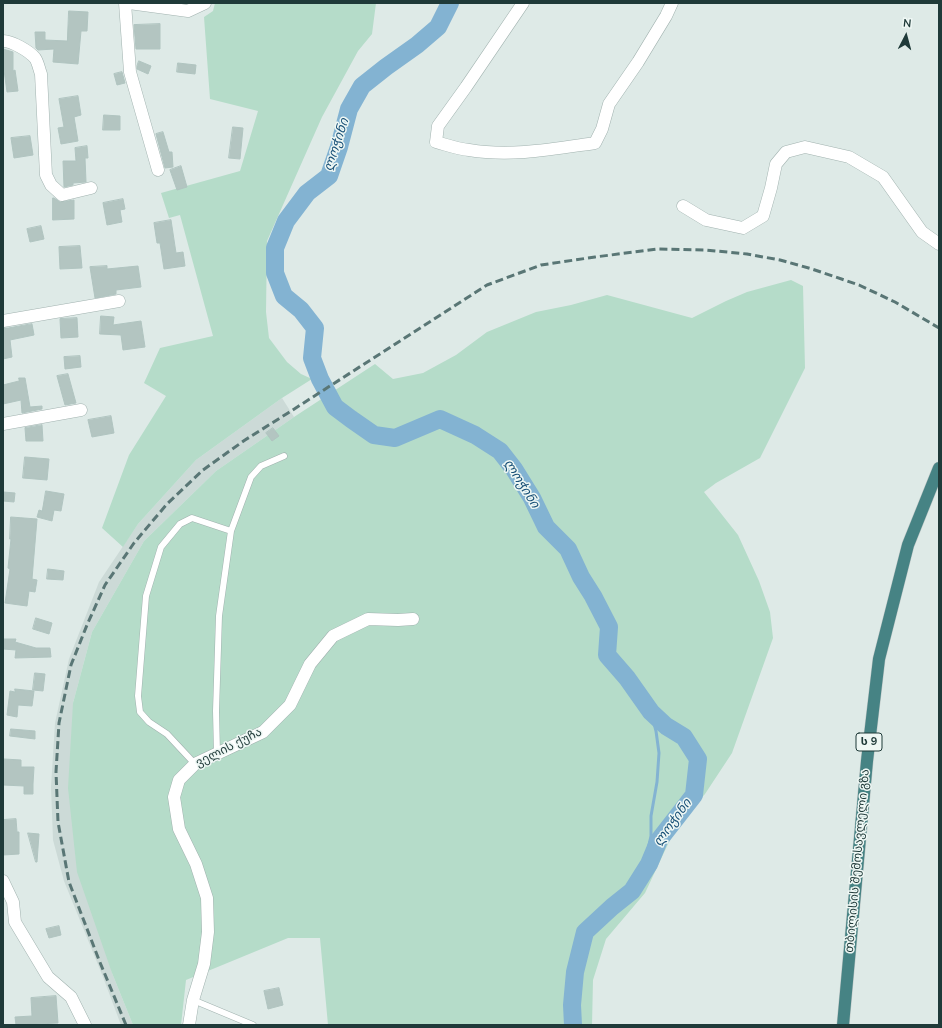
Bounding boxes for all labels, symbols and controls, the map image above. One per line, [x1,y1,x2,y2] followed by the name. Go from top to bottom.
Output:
[886,16,926,56] north arrow
[902,16,912,31] text: N
[321,117,353,173] water label: ლოჭინი
[500,457,542,511] water label: ლოჭინი
[193,725,265,771] street label: ველის ქუჩა
[856,733,882,751] road number: ს 9
[843,769,873,953] street label: თბილისის შემოსავლელი გზა
[651,796,695,850] water label: ლოჭინი

